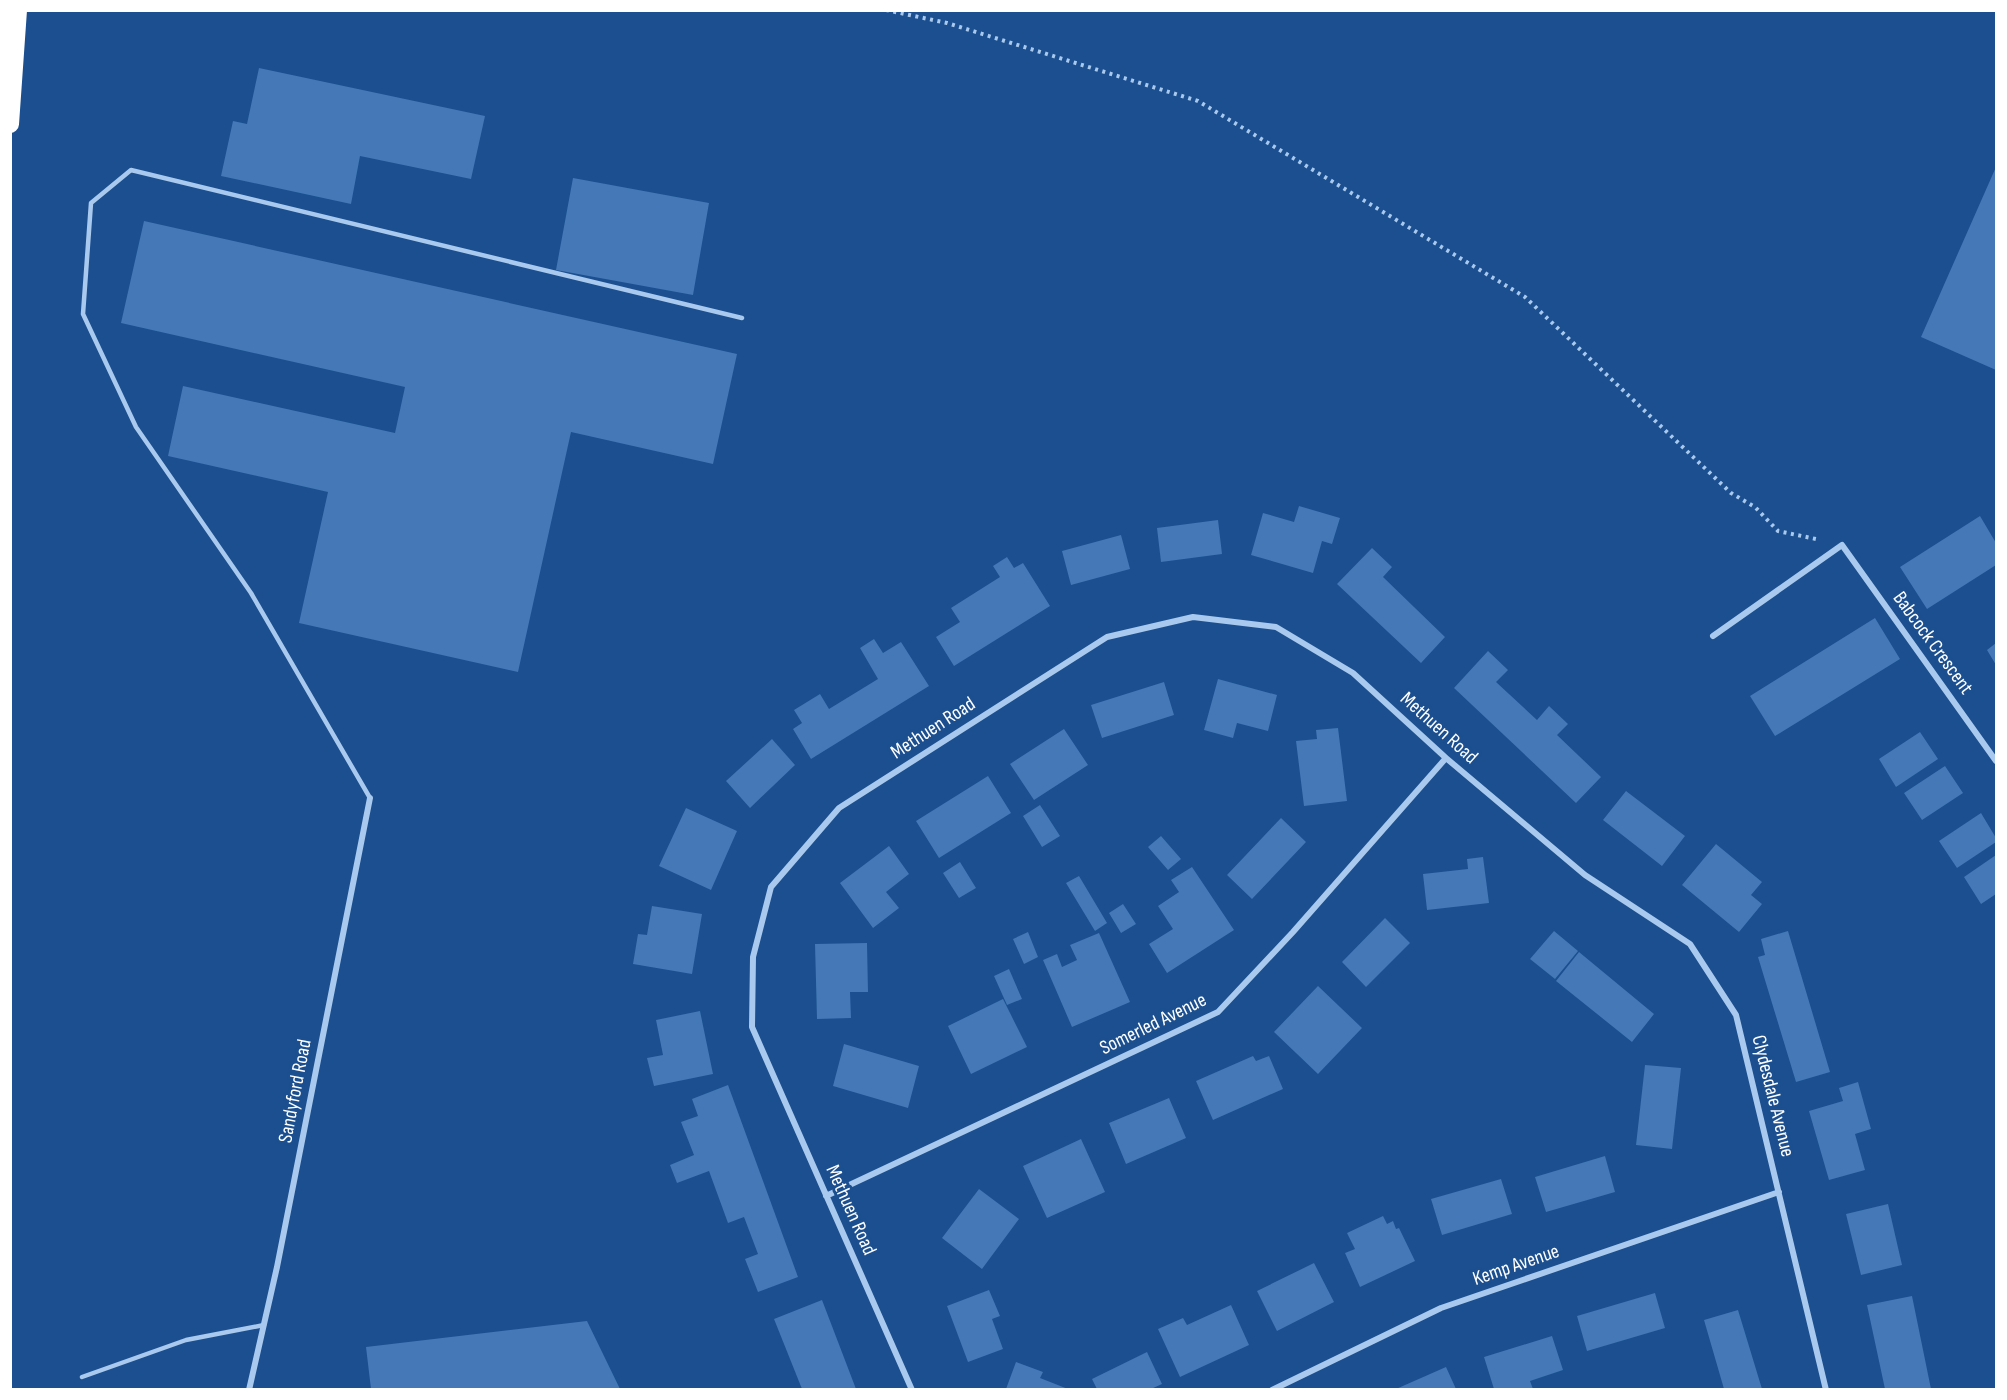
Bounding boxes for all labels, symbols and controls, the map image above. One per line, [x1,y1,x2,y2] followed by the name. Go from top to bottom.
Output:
[1888,587,1978,699] street label: Babcock Crescent
[1395,687,1483,769] street label: Methuen Road
[886,692,980,764] street label: Methuen Road
[1096,988,1210,1060] street label: Somerled Avenue
[1746,1033,1800,1159] street label: Clydesdale Avenue
[273,1037,317,1145] street label: Sandyford Road
[821,1161,881,1259] street label: Methuen Road
[1470,1239,1562,1291] street label: Kemp Avenue

